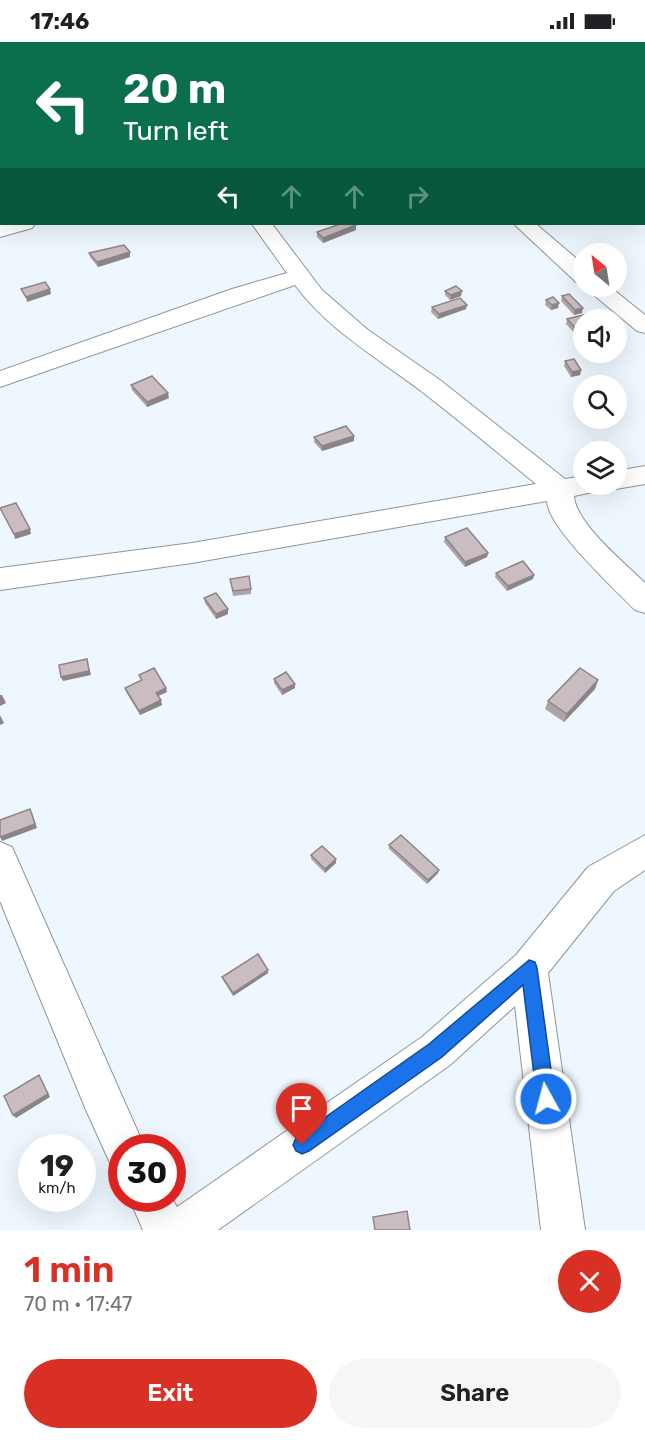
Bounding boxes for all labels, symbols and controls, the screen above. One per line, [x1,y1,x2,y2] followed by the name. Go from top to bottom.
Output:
[30,8,89,35] text: 17:46
[123,64,226,114] text: 20 m
[24,66,102,144] icon: left
[123,115,228,147] text: Turn left
[212,180,245,213] icon: left
[275,180,308,213] icon: ahead
[338,180,371,213] icon: ahead
[401,180,434,213] icon: right
[573,243,627,297] north arrow
[573,243,627,495] map controls
[573,309,627,363] button: sound
[573,375,627,429] button: search
[573,441,627,495] button: layers
[514,1067,578,1131] position arrow
[276,1083,327,1145] pin
[285,1092,318,1125] icon: arrive
[108,1134,186,1212] speed limit sign: 30
[40,1148,74,1184] text: 19
[38,1179,76,1197] text: km/h
[24,1248,115,1291] text: 1 min
[558,1250,621,1313] button: close
[24,1292,132,1316] text: 70 m · 17:47
[24,1359,317,1428] button: Exit
[329,1359,621,1428] button: Share

